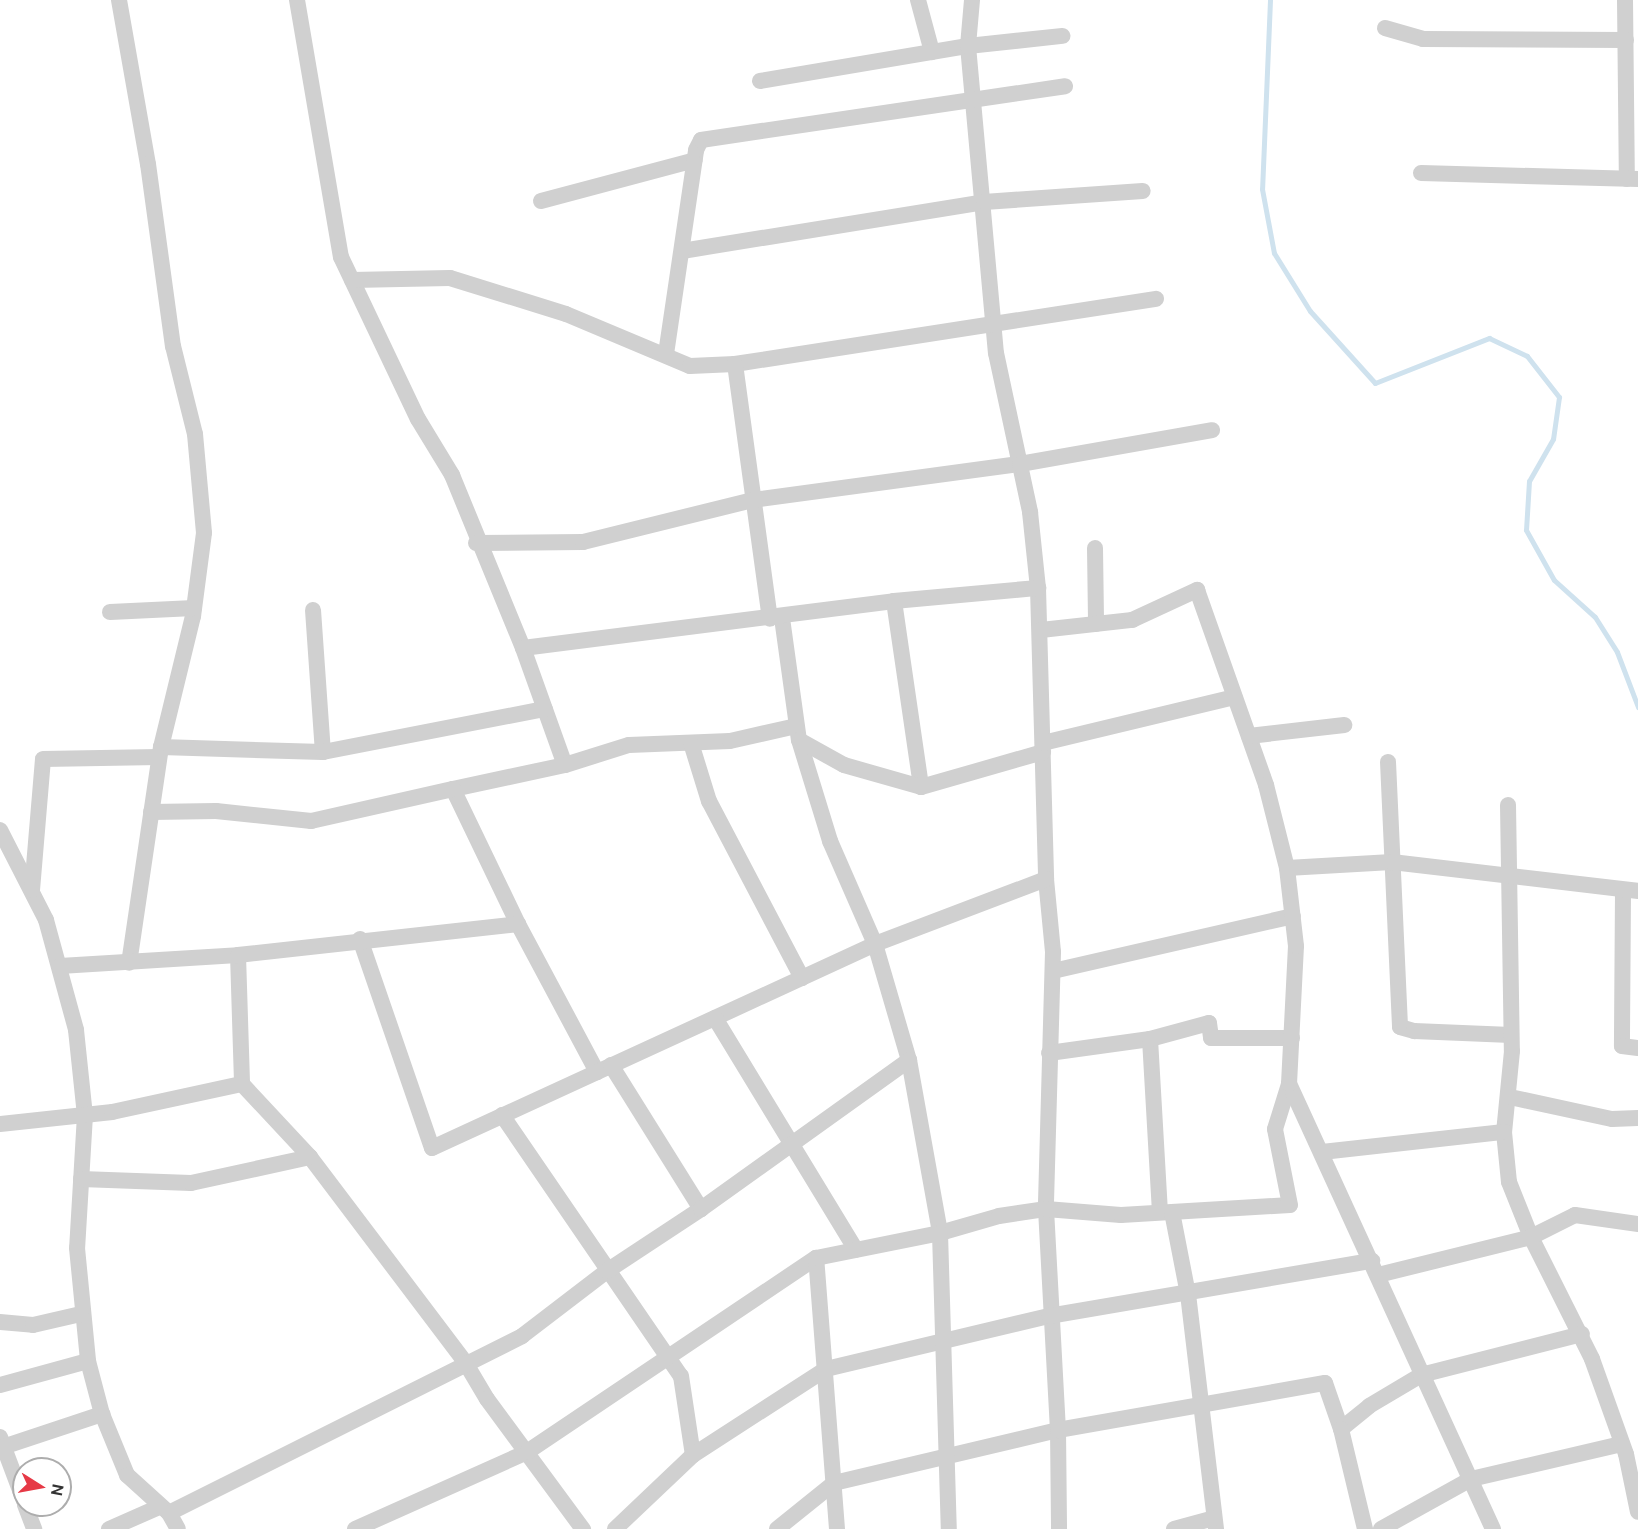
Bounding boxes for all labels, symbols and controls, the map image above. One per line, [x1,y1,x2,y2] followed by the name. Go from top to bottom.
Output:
[12,1457,72,1517] north arrow
[48,1482,68,1498] text: N

